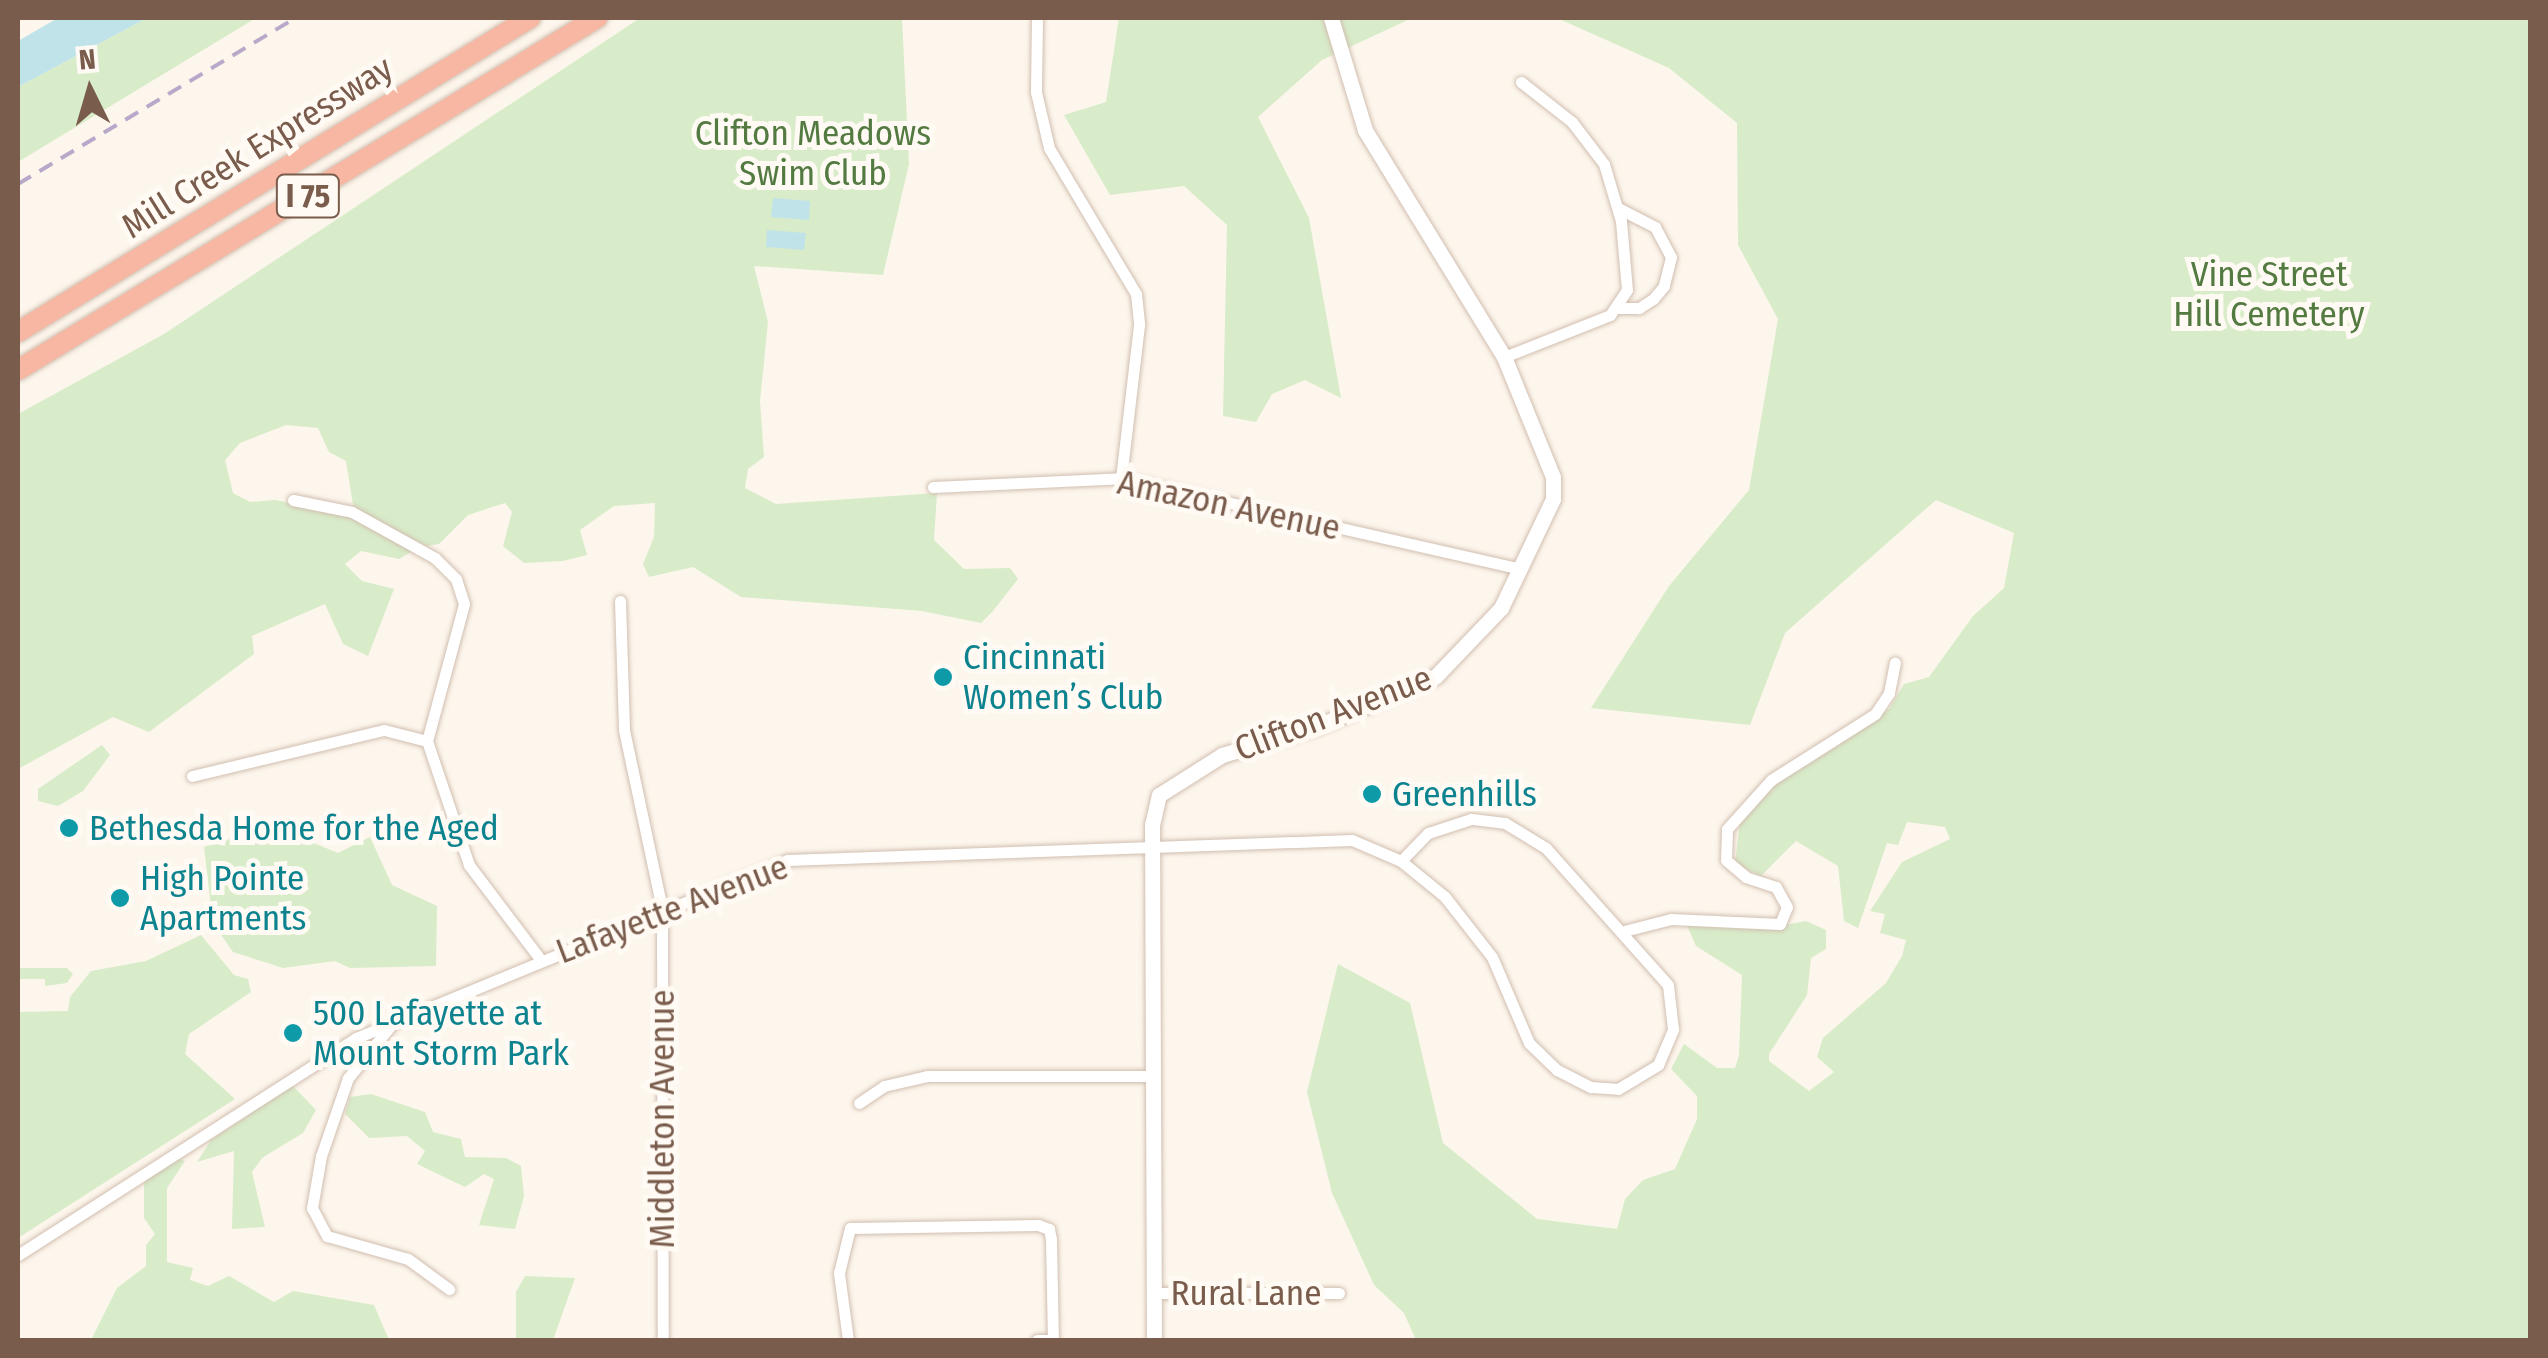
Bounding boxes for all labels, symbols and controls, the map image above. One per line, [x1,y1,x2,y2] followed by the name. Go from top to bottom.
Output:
[40,40,140,140] north arrow
[78,42,97,77] text: N
[114,47,400,247] street label: Mill Creek Expressway
[695,112,931,194] park label: Clifton Meadows Swim Club
[276,169,340,223] road number: I 75
[2173,253,2365,335] park label: Vine Street Hill Cemetery
[1114,461,1344,549] street label: Amazon Avenue
[963,636,1163,718] place label: Cincinnati Women’s Club
[1229,656,1437,770] street label: Clifton Avenue
[932,666,954,688] marker: Cincinnati Women’s Club
[1392,773,1537,815] place label: Greenhills
[1361,783,1383,805] marker: Greenhills
[89,807,499,849] place label: Bethesda Home for the Aged
[58,817,80,839] marker: Bethesda Home for the Aged
[550,846,794,972] street label: Lafayette Avenue
[140,857,307,939] place label: High Pointe Apartments
[109,887,131,909] marker: High Pointe Apartments
[641,990,683,1248] street label: Middleton Avenue
[313,992,569,1074] place label: 500 Lafayette at Mount Storm Park
[282,1022,304,1044] marker: 500 Lafayette at Mount Storm Park
[1171,1272,1321,1314] street label: Rural Lane

